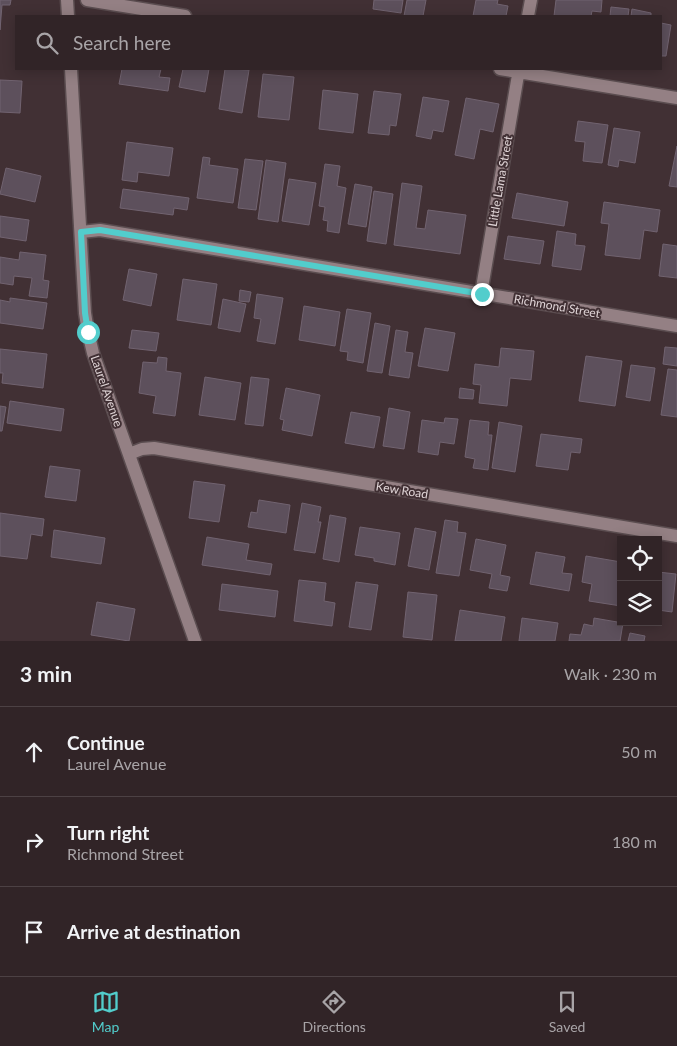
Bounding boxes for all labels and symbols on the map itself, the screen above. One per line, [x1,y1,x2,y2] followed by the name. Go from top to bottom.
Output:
[485,134,516,228] street label: Little Lama Street
[471,283,494,306] route end
[513,291,602,321] street label: Richmond Street
[77,321,100,344] route start
[88,353,126,429] street label: Laurel Avenue
[375,478,429,502] street label: Kew Road

